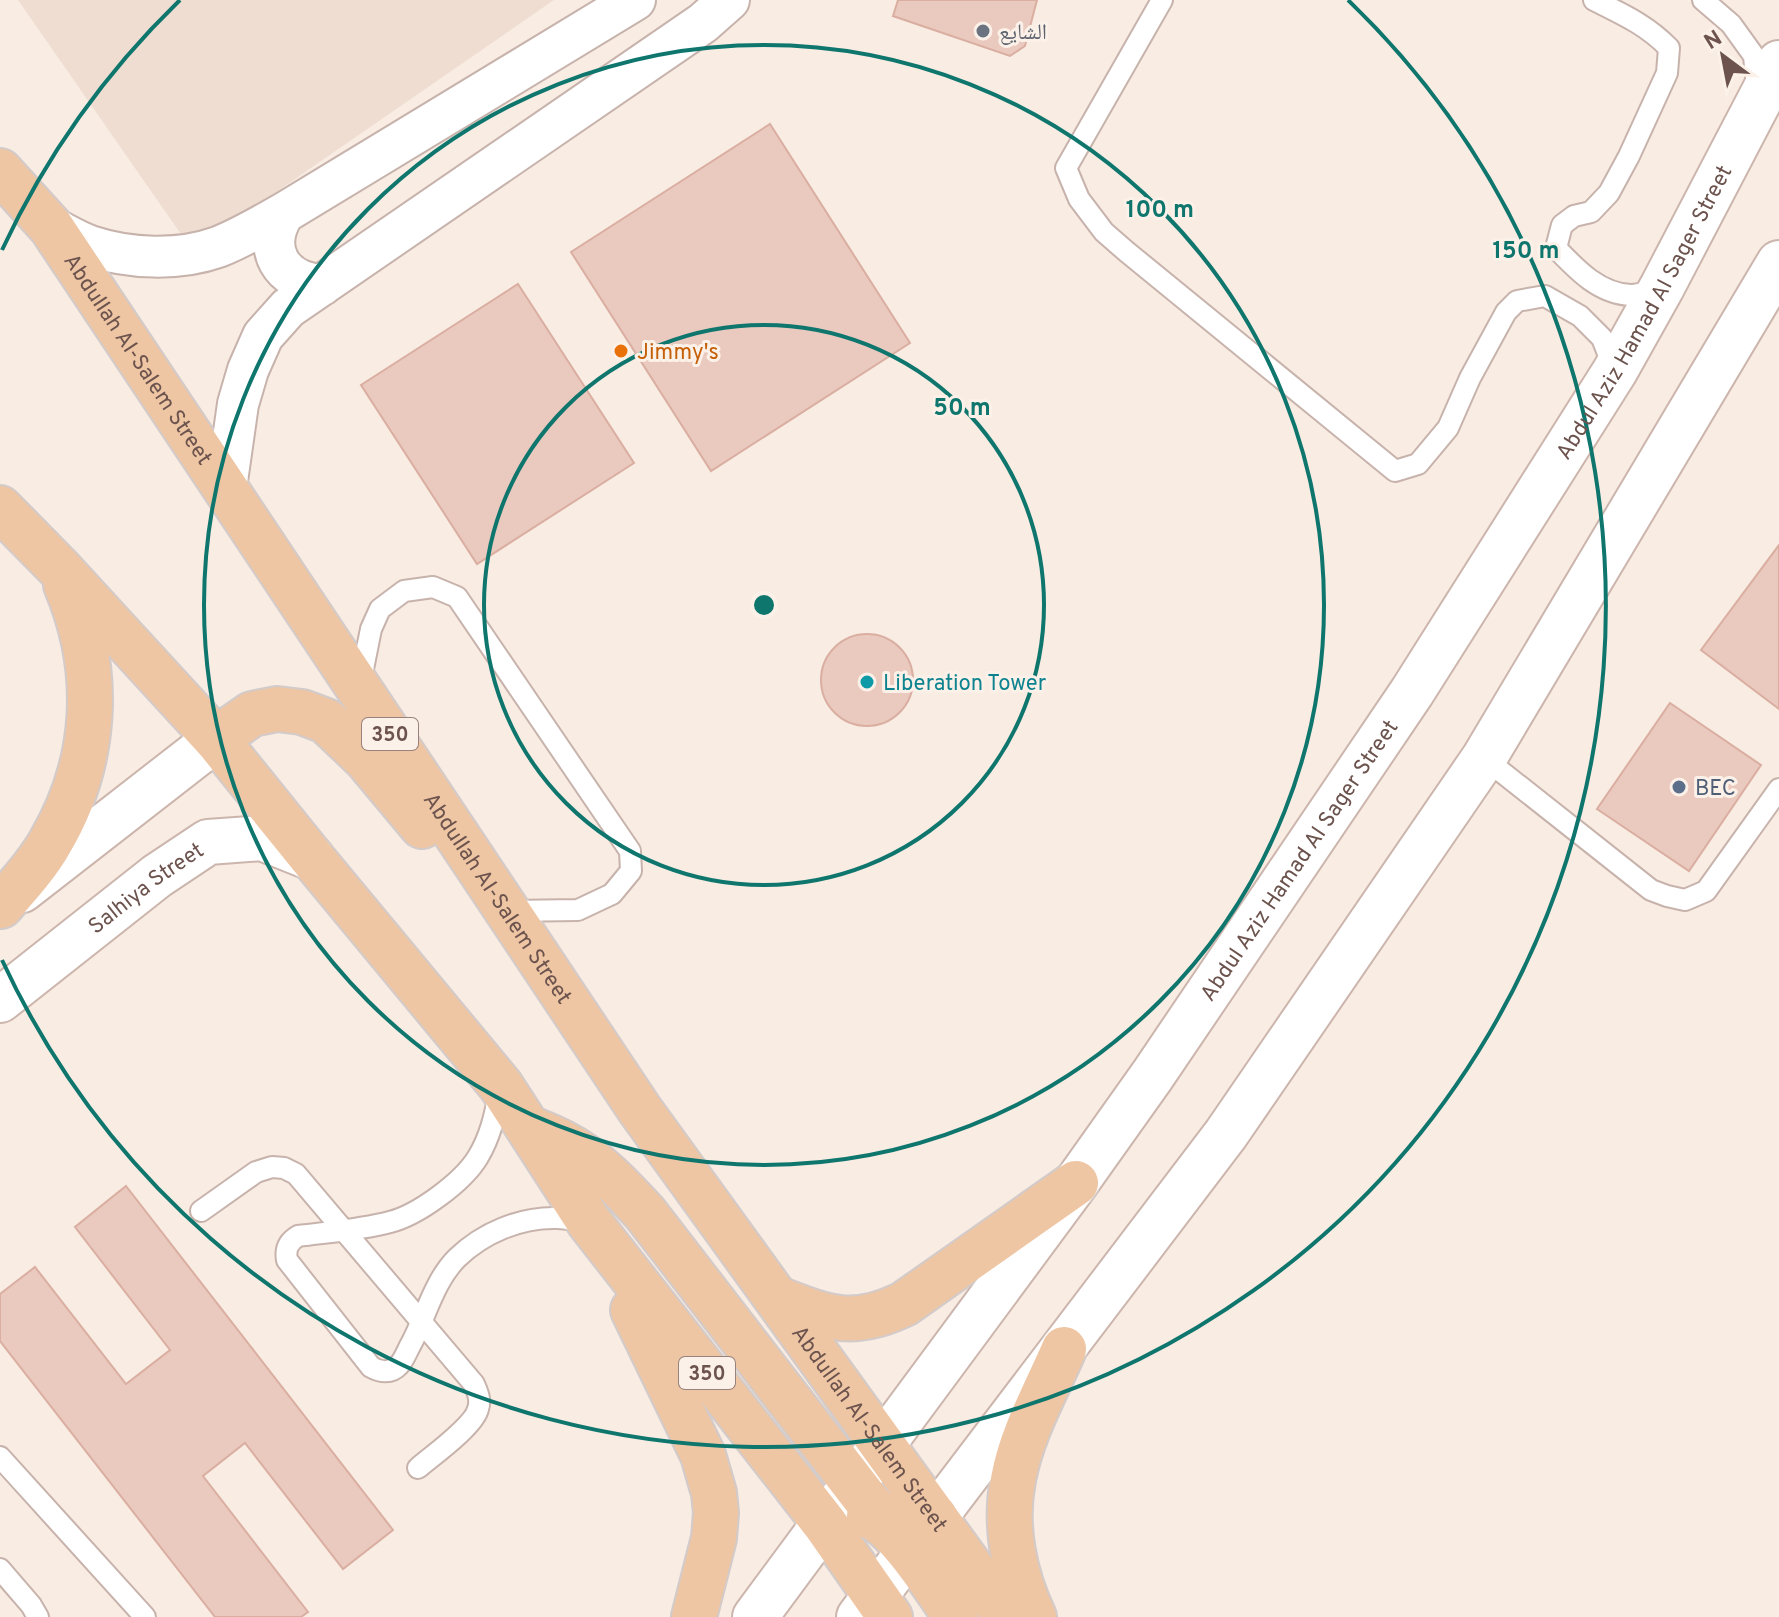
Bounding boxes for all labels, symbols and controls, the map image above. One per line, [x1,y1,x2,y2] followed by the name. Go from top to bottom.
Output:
[1683,16,1763,96] north arrow
[999,20,1047,47] place label: الشايع
[974,22,992,40] marker: الشايع
[1700,26,1728,57] text: N
[1551,161,1739,465] street label: Abdul Aziz Hamad Al Sager Street
[1126,196,1194,226] text: 100 m
[1492,237,1560,267] text: 150 m
[57,249,217,471] street label: Abdullah Al-Salem Street
[637,340,719,367] place label: Jimmy's
[612,342,630,360] marker: Jimmy's
[933,394,991,424] text: 50 m
[750,591,778,619] centre of rings
[883,671,1047,698] place label: Liberation Tower
[858,673,876,691] marker: Liberation Tower
[1196,715,1405,1007] street label: Abdul Aziz Hamad Al Sager Street
[362,718,418,750] road number: 350
[1695,776,1736,803] place label: BEC
[1670,778,1688,796] marker: BEC
[416,788,576,1010] street label: Abdullah Al-Salem Street
[84,838,210,941] street label: Salhiya Street
[785,1321,952,1538] street label: Abdullah Al-Salem Street
[679,1357,735,1389] road number: 350

